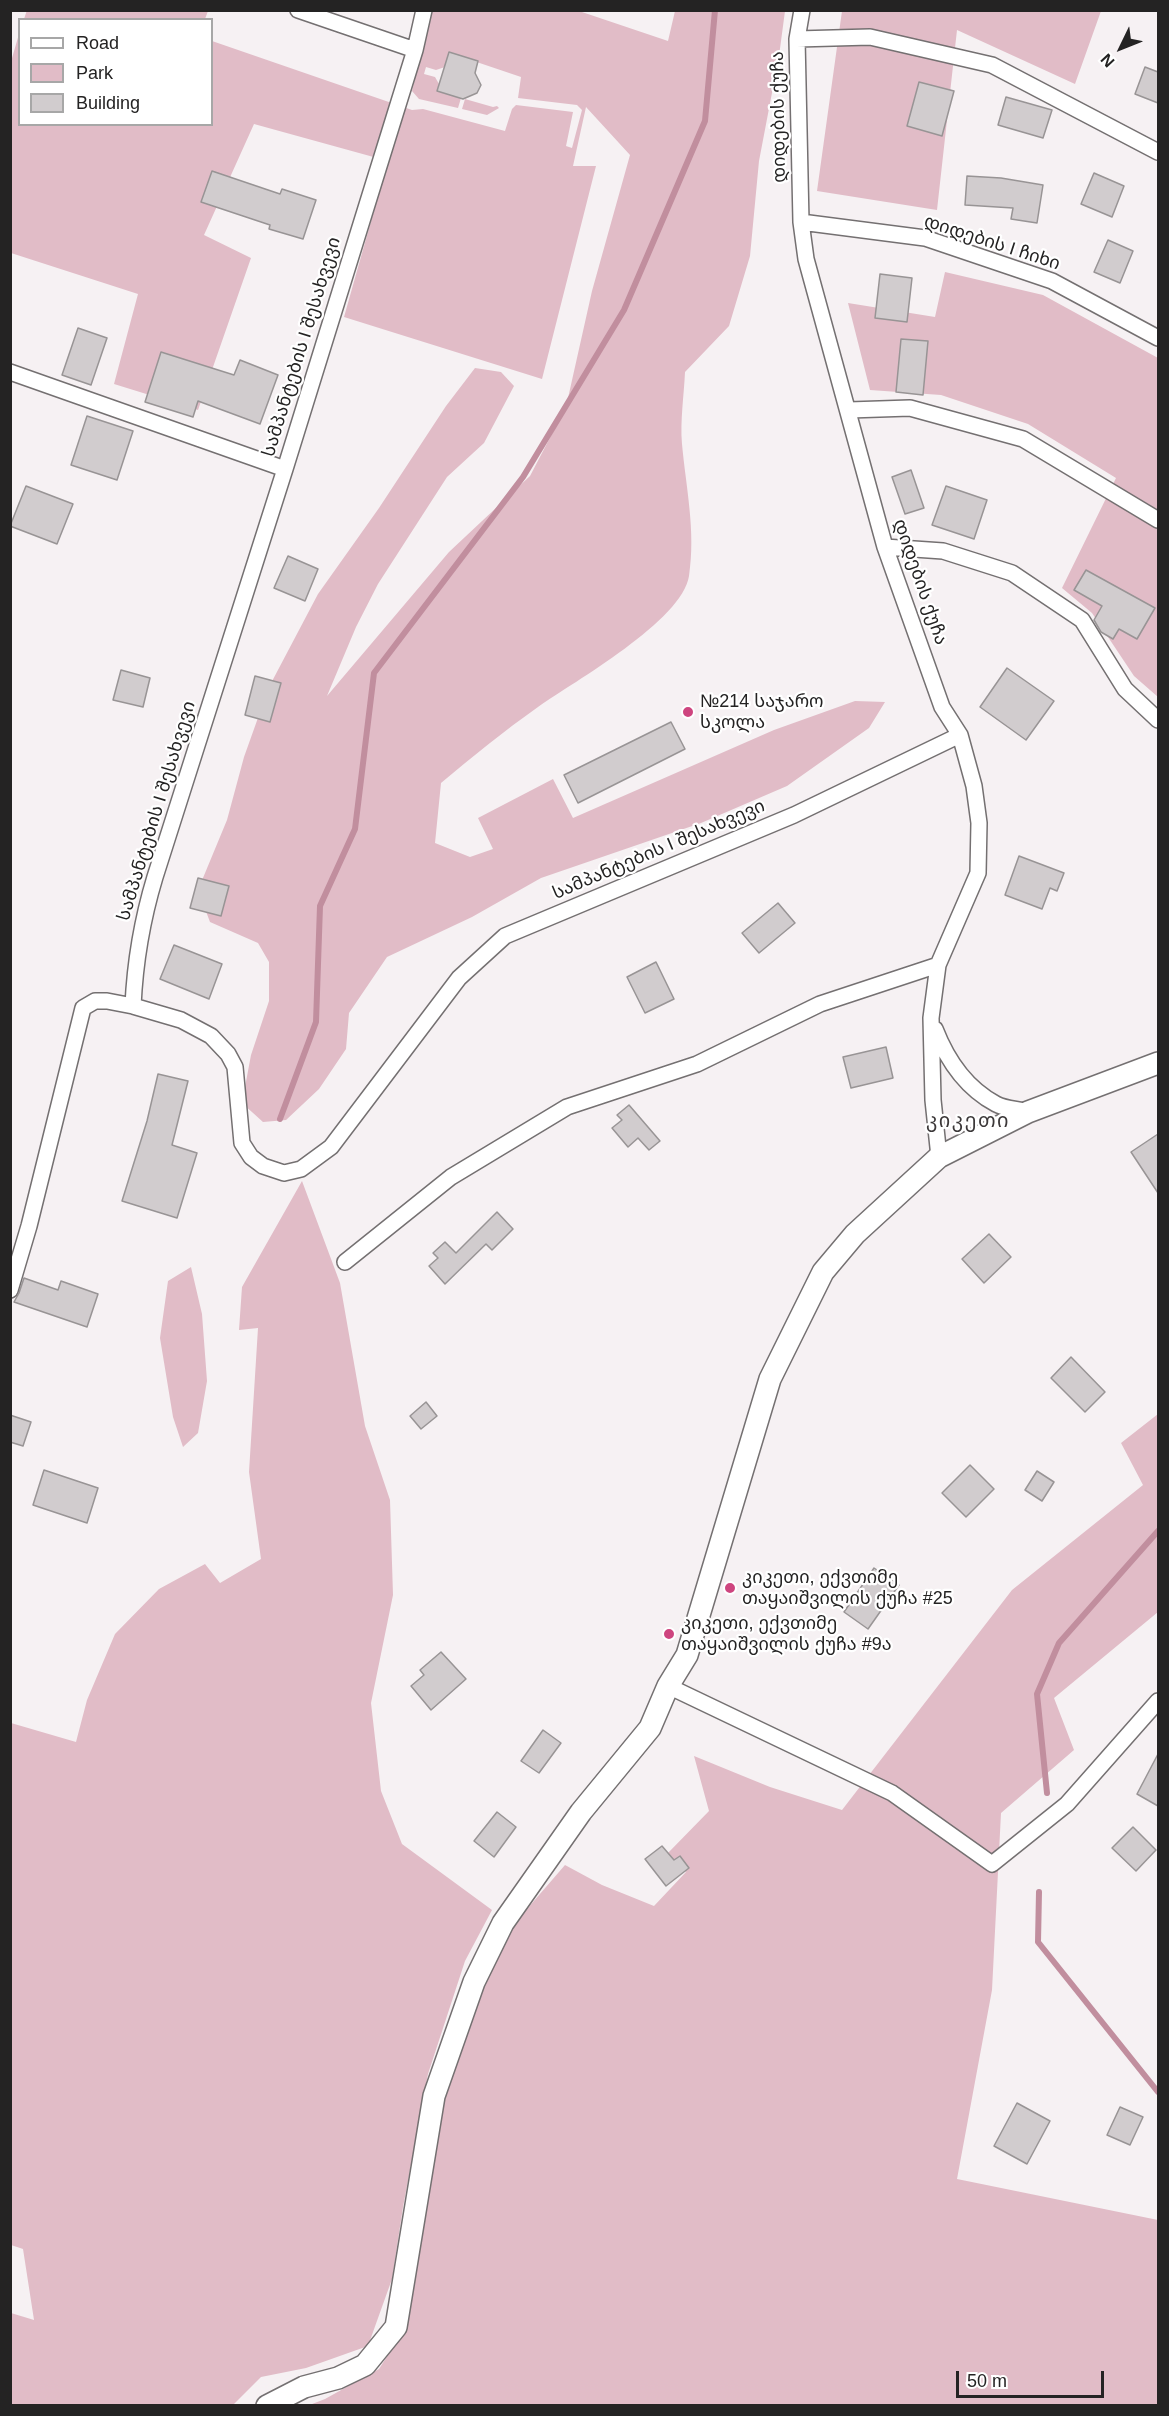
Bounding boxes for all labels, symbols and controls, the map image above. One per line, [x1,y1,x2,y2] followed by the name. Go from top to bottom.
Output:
[18,18,213,126] legend
[1091,18,1151,78] north arrow
[76,33,119,53] text: Road
[767,51,791,183] street label: დიდების ქუჩა
[1097,51,1118,71] text: N
[76,63,113,83] text: Park
[76,93,140,113] text: Building
[921,211,1063,275] street label: დიდების I ჩიხი
[258,235,346,459] street label: სამპანტების I შესახვევი
[888,516,952,648] street label: დიდების ქუჩა
[700,691,824,734] place label: №214 საჯარო სკოლა
[113,699,201,923] street label: სამპანტების I შესახვევი
[681,705,695,719] marker: №214 საჯარო სკოლა
[550,795,768,905] street label: სამპანტების I შესახვევი
[926,1109,1010,1133] district label: კიკეთი
[742,1567,953,1610] place label: კიკეთი, ექვთიმე თაყაიშვილის ქუჩა #25
[723,1581,737,1595] marker: კიკეთი, ექვთიმე თაყაიშვილის ქუჩა #25
[681,1613,892,1656] place label: კიკეთი, ექვთიმე თაყაიშვილის ქუჩა #9ა
[662,1627,676,1641] marker: კიკეთი, ექვთიმე თაყაიშვილის ქუჩა #9ა
[959,2359,1108,2397] scale bar
[967,2371,1007,2391] text: 50 m

